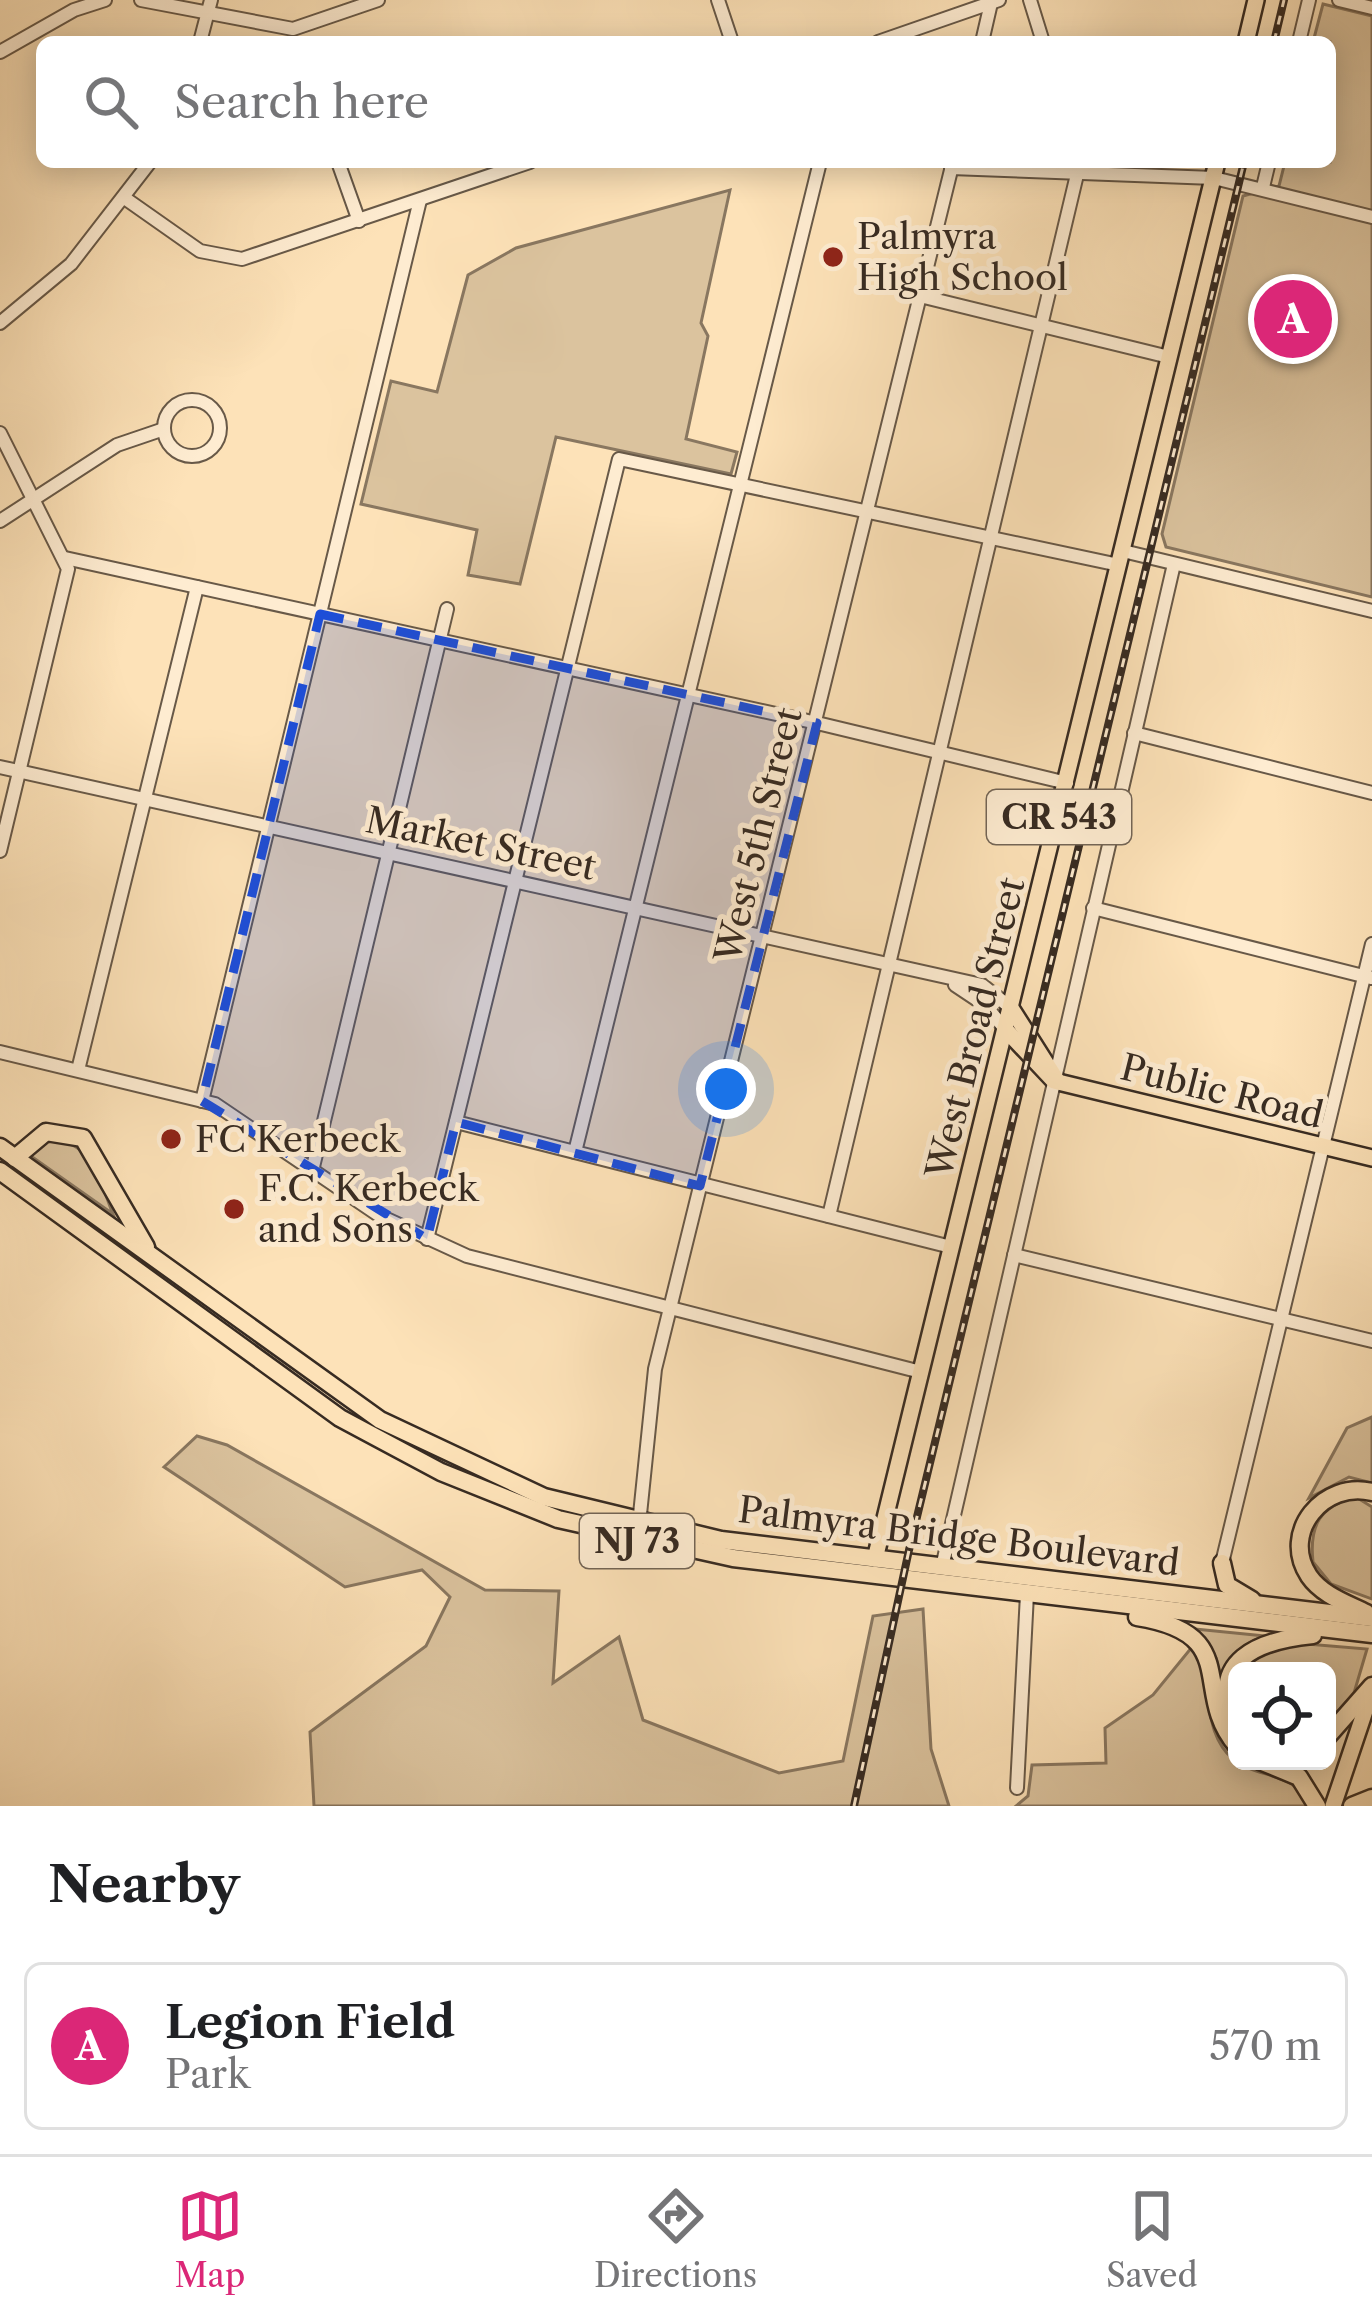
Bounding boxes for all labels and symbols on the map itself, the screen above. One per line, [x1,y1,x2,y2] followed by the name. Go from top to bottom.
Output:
[857,214,1068,299] place label: Palmyra High School
[820,244,846,270] marker: Palmyra High School
[1254,274,1332,364] pin: A
[705,703,811,968] street label: West 5th Street
[987,790,1131,844] road number: CR 543
[362,797,600,889] street label: Market Street
[916,873,1034,1184] street label: West Broad Street
[1116,1045,1328,1137] street label: Public Road
[696,1059,756,1119] your location
[195,1117,402,1161] place label: FC Kerbeck
[158,1126,184,1152] marker: FC Kerbeck
[258,1166,480,1251] place label: F.C. Kerbeck and Sons
[221,1196,247,1222] marker: F.C. Kerbeck and Sons
[736,1487,1182,1585] street label: Palmyra Bridge Boulevard
[580,1514,694,1568] road number: NJ 73

